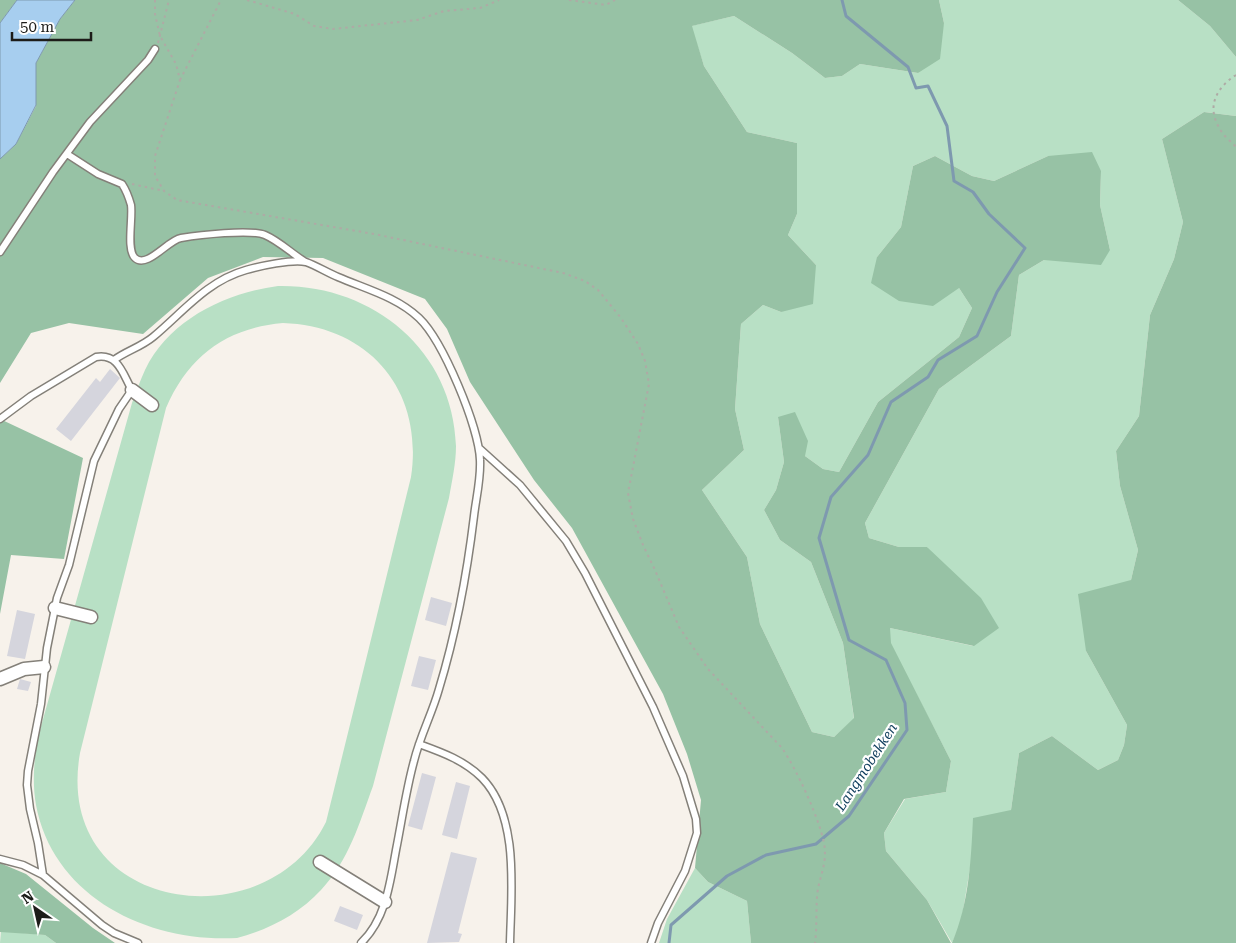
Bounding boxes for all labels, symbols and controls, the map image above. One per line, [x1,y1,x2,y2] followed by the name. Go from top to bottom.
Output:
[12,10,91,42] scale bar
[20,18,55,36] text: 50 m
[831,720,900,815] water label: Langmobekken
[10,883,60,933] north arrow
[19,887,37,907] text: N

